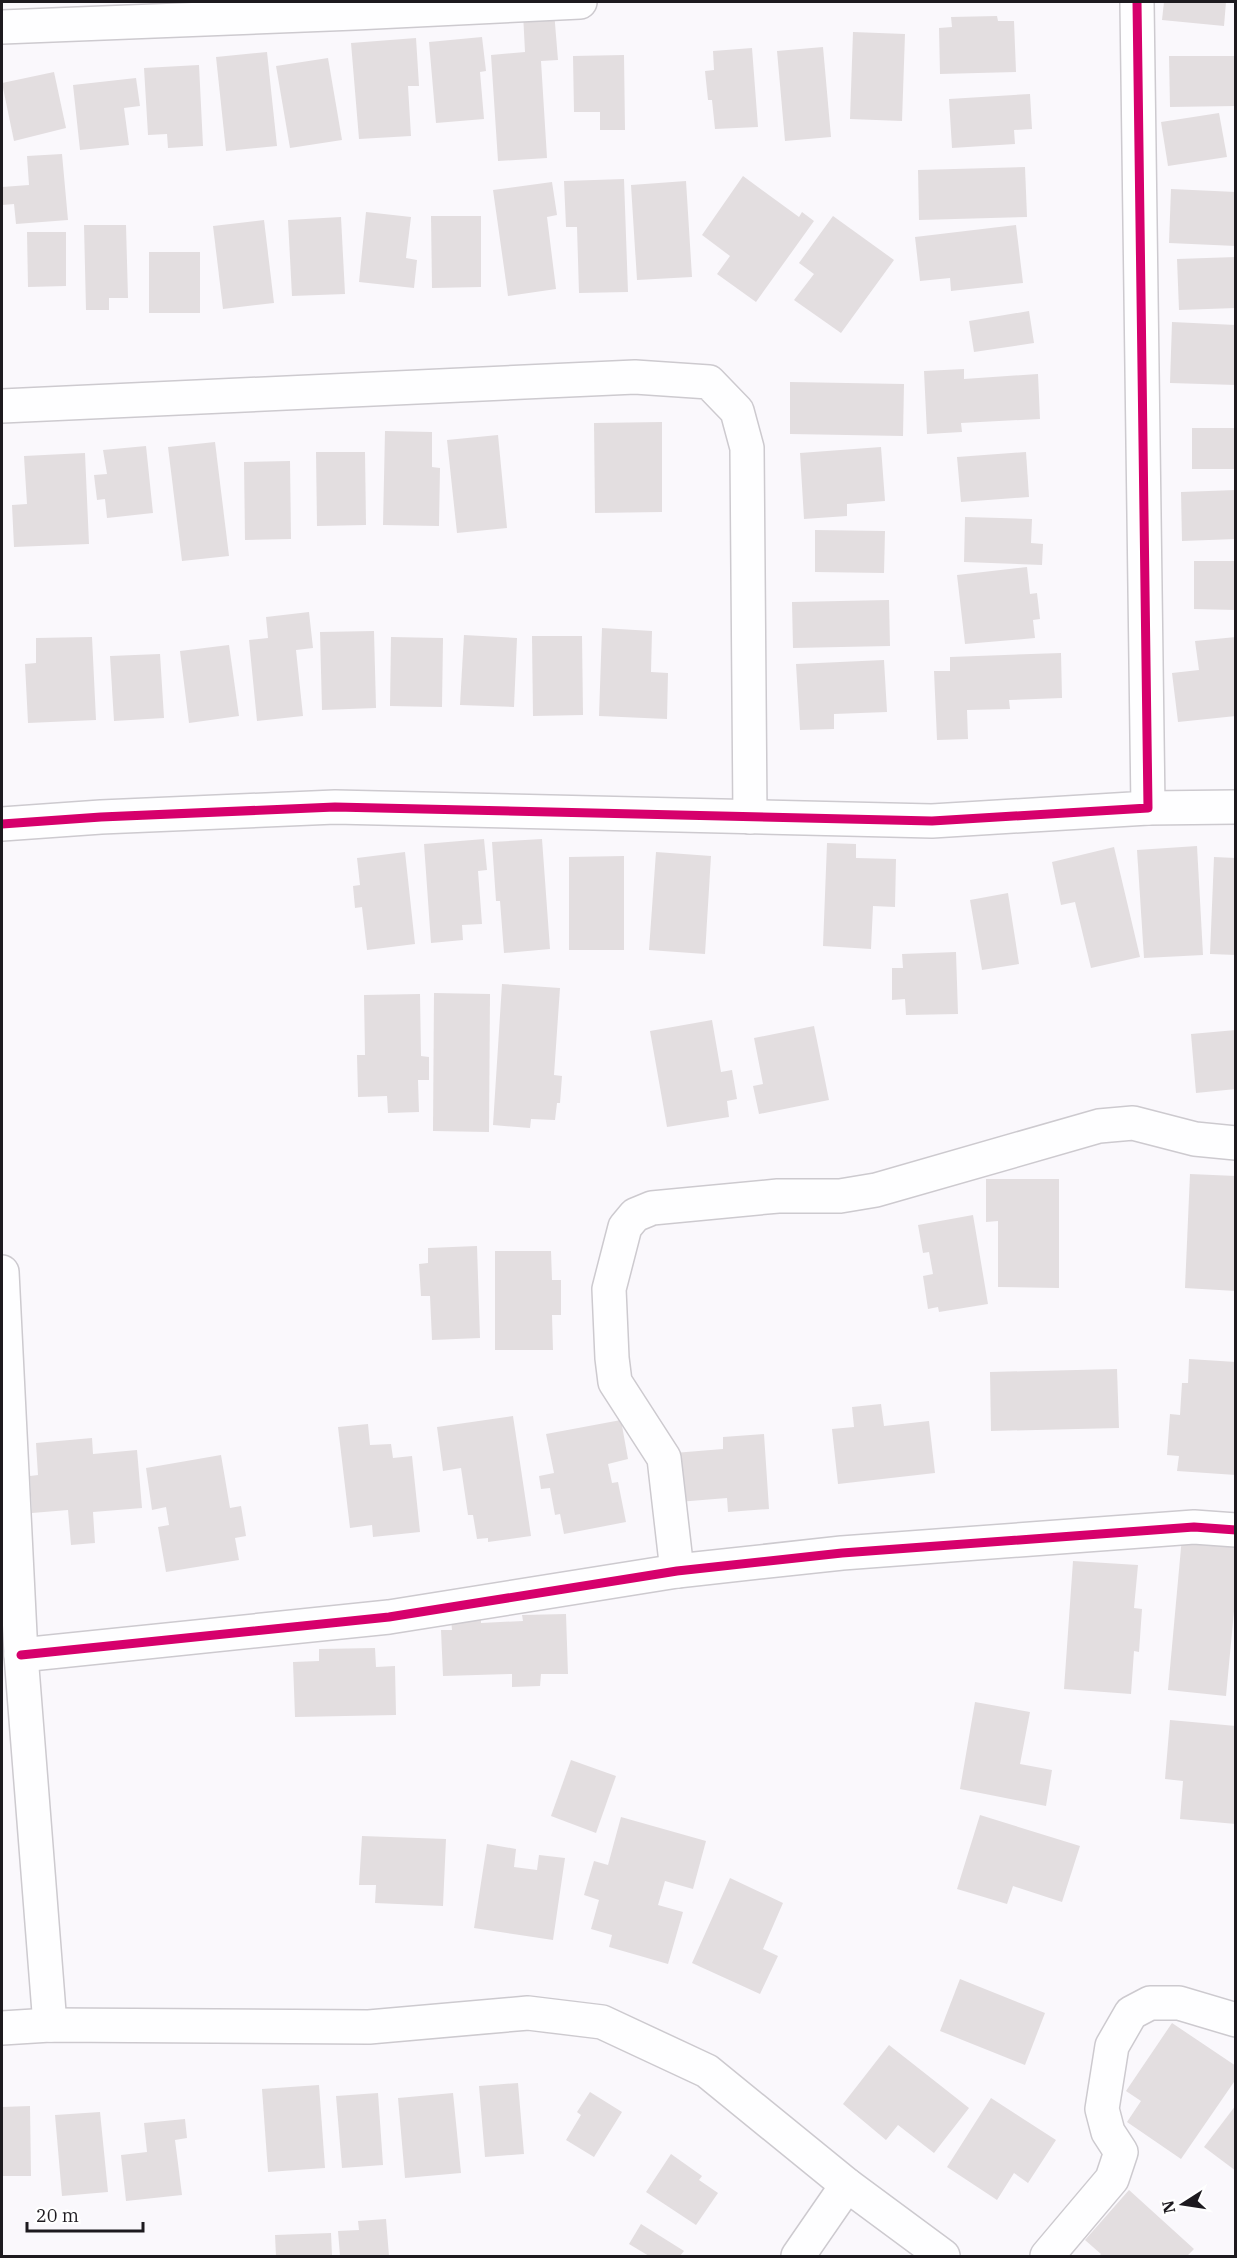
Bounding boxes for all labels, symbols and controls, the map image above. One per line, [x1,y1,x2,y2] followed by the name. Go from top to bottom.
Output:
[1153,2174,1213,2234] north arrow
[27,2195,142,2233] scale bar
[1157,2199,1179,2215] text: N
[36,2204,79,2227] text: 20 m

